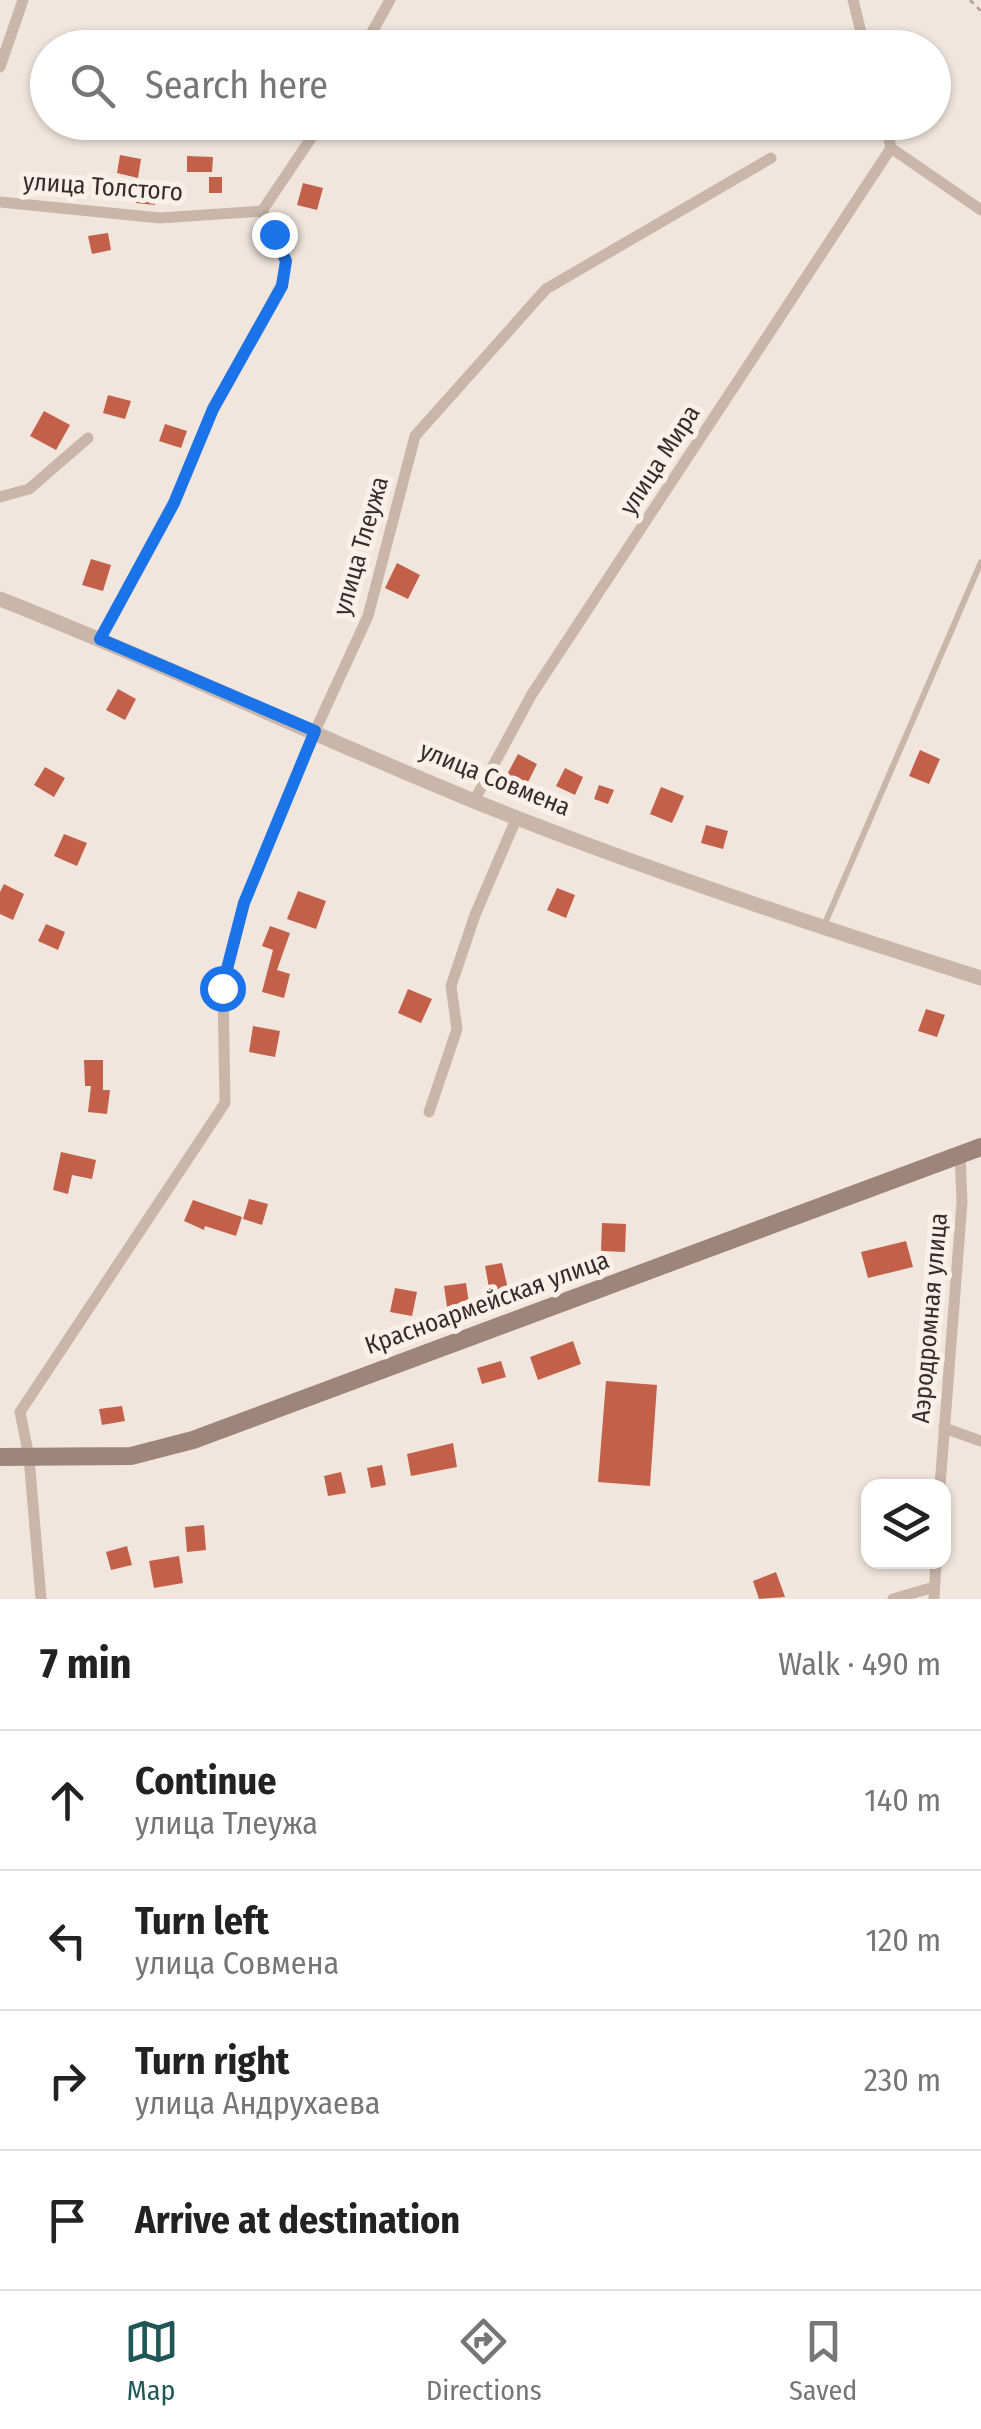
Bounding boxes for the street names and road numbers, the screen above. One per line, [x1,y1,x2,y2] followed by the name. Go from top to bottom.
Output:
[22,166,184,208] street label: улица Толстого
[613,399,707,521] street label: улица Мира
[327,473,395,619] street label: улица Тлеужа
[415,735,575,823] street label: улица Совмена
[906,1212,954,1424] street label: Аэродромная улица
[361,1245,613,1361] street label: Красноармейская улица

